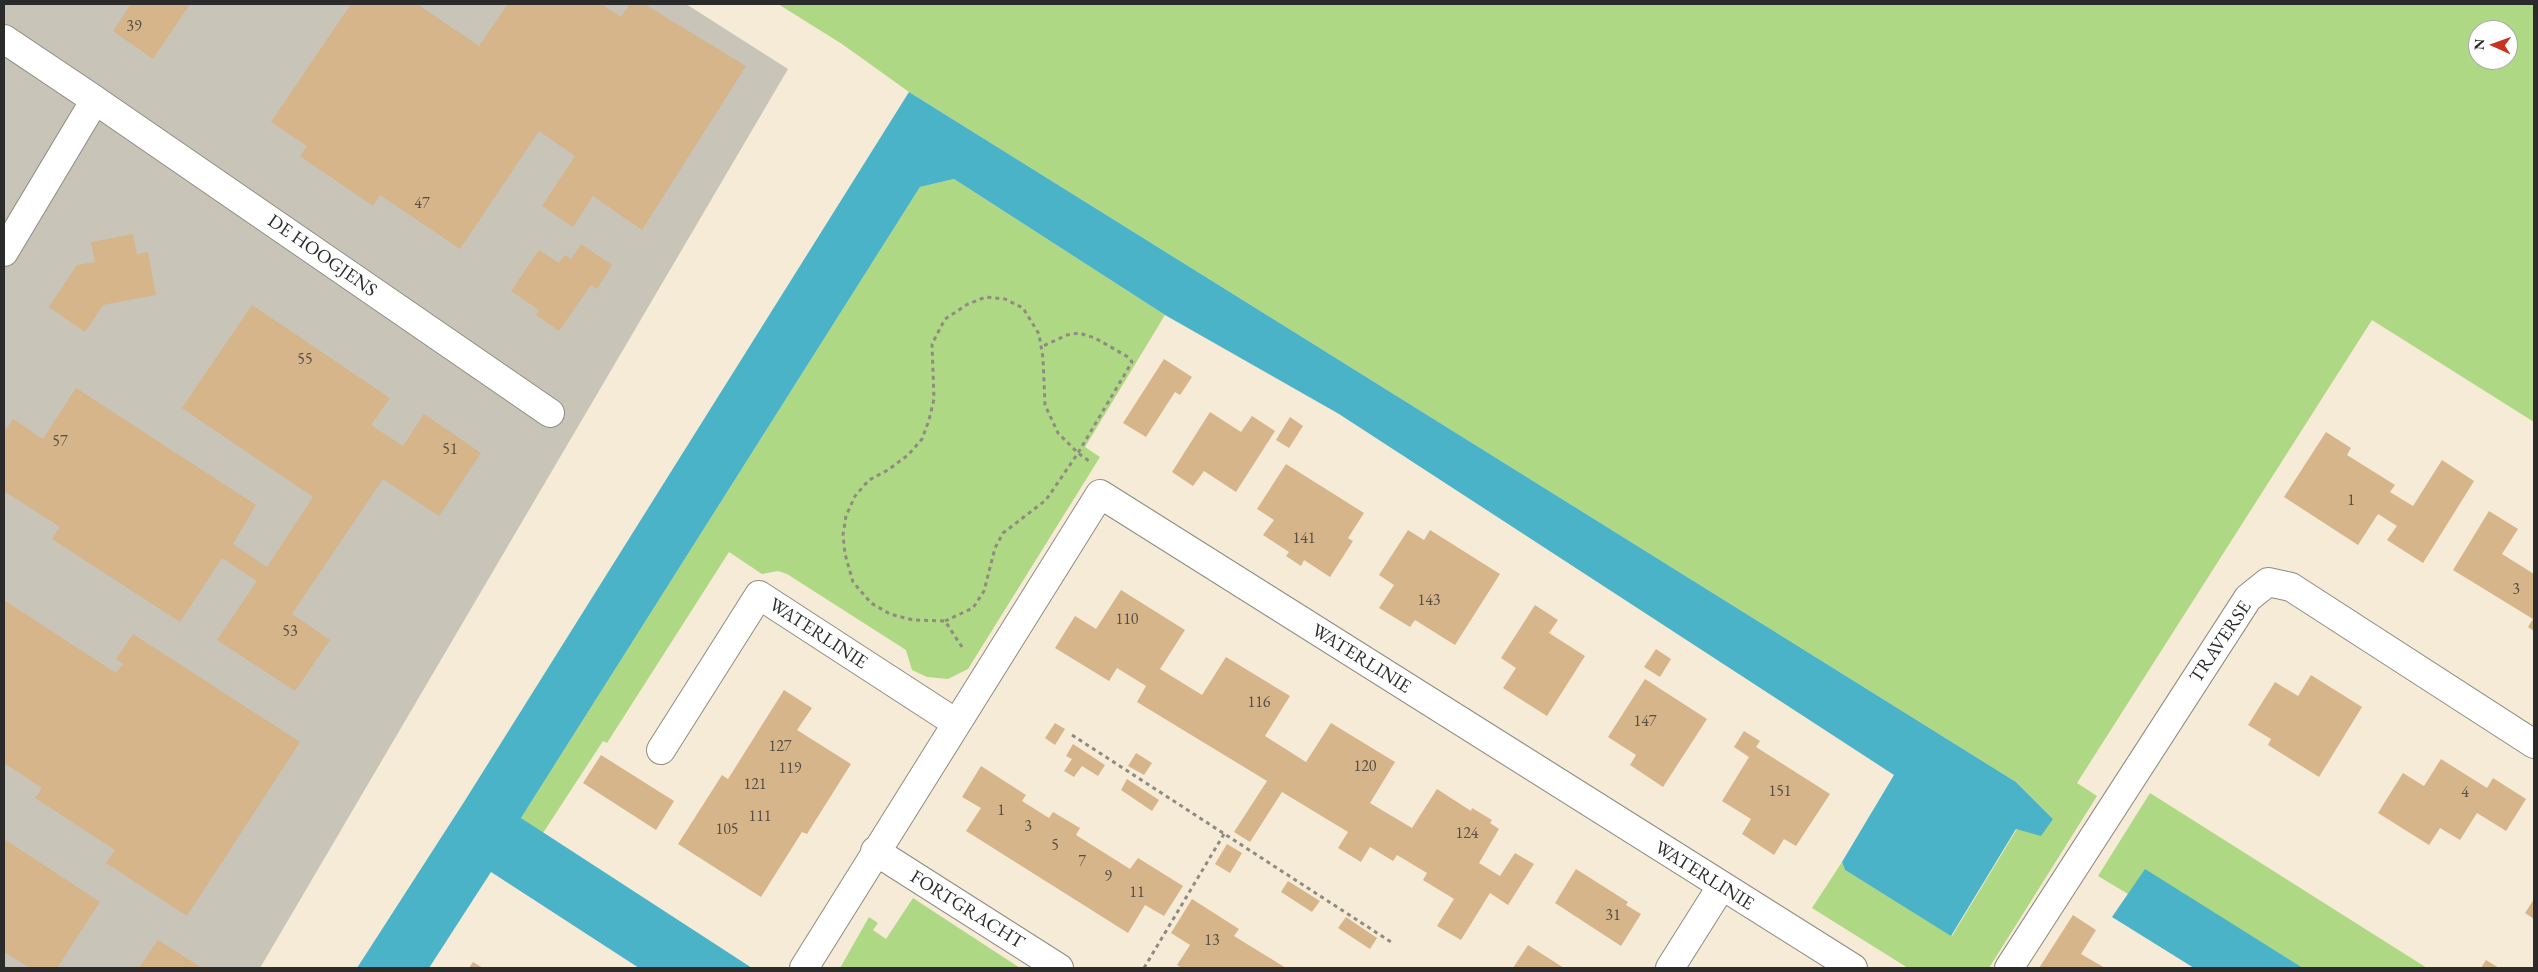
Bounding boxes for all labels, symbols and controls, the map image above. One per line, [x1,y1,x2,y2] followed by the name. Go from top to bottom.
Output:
[126,17,142,37] house number: 39
[2468,20,2518,70] north arrow
[2470,39,2488,50] text: N
[414,194,430,214] house number: 47
[263,210,381,302] street label: DE HOOGJENS
[297,350,313,370] house number: 55
[52,432,68,452] house number: 57
[442,440,458,460] house number: 51
[2347,491,2355,511] house number: 1
[1292,529,1316,549] house number: 141
[2512,580,2520,600] house number: 3
[1417,591,1441,611] house number: 143
[764,594,872,674] street label: WATERLINIE
[2185,597,2257,687] street label: TRAVERSE
[1115,610,1139,630] house number: 110
[1307,619,1415,699] street label: WATERLINIE
[282,622,298,642] house number: 53
[1247,693,1271,713] house number: 116
[1633,712,1657,732] house number: 147
[768,737,792,757] house number: 127
[1353,757,1377,777] house number: 120
[778,759,802,779] house number: 119
[743,775,767,795] house number: 121
[1768,782,1792,802] house number: 151
[2461,783,2469,803] house number: 4
[997,801,1005,821] house number: 1
[748,807,772,827] house number: 111
[1024,817,1032,837] house number: 3
[715,820,739,840] house number: 105
[1455,824,1479,844] house number: 124
[1051,836,1059,856] house number: 5
[1650,836,1758,916] street label: WATERLINIE
[1078,852,1086,872] house number: 7
[906,866,1028,954] street label: FORTGRACHT
[1104,867,1112,887] house number: 9
[1129,883,1145,903] house number: 11
[1605,906,1621,926] house number: 31
[1204,931,1220,951] house number: 13

